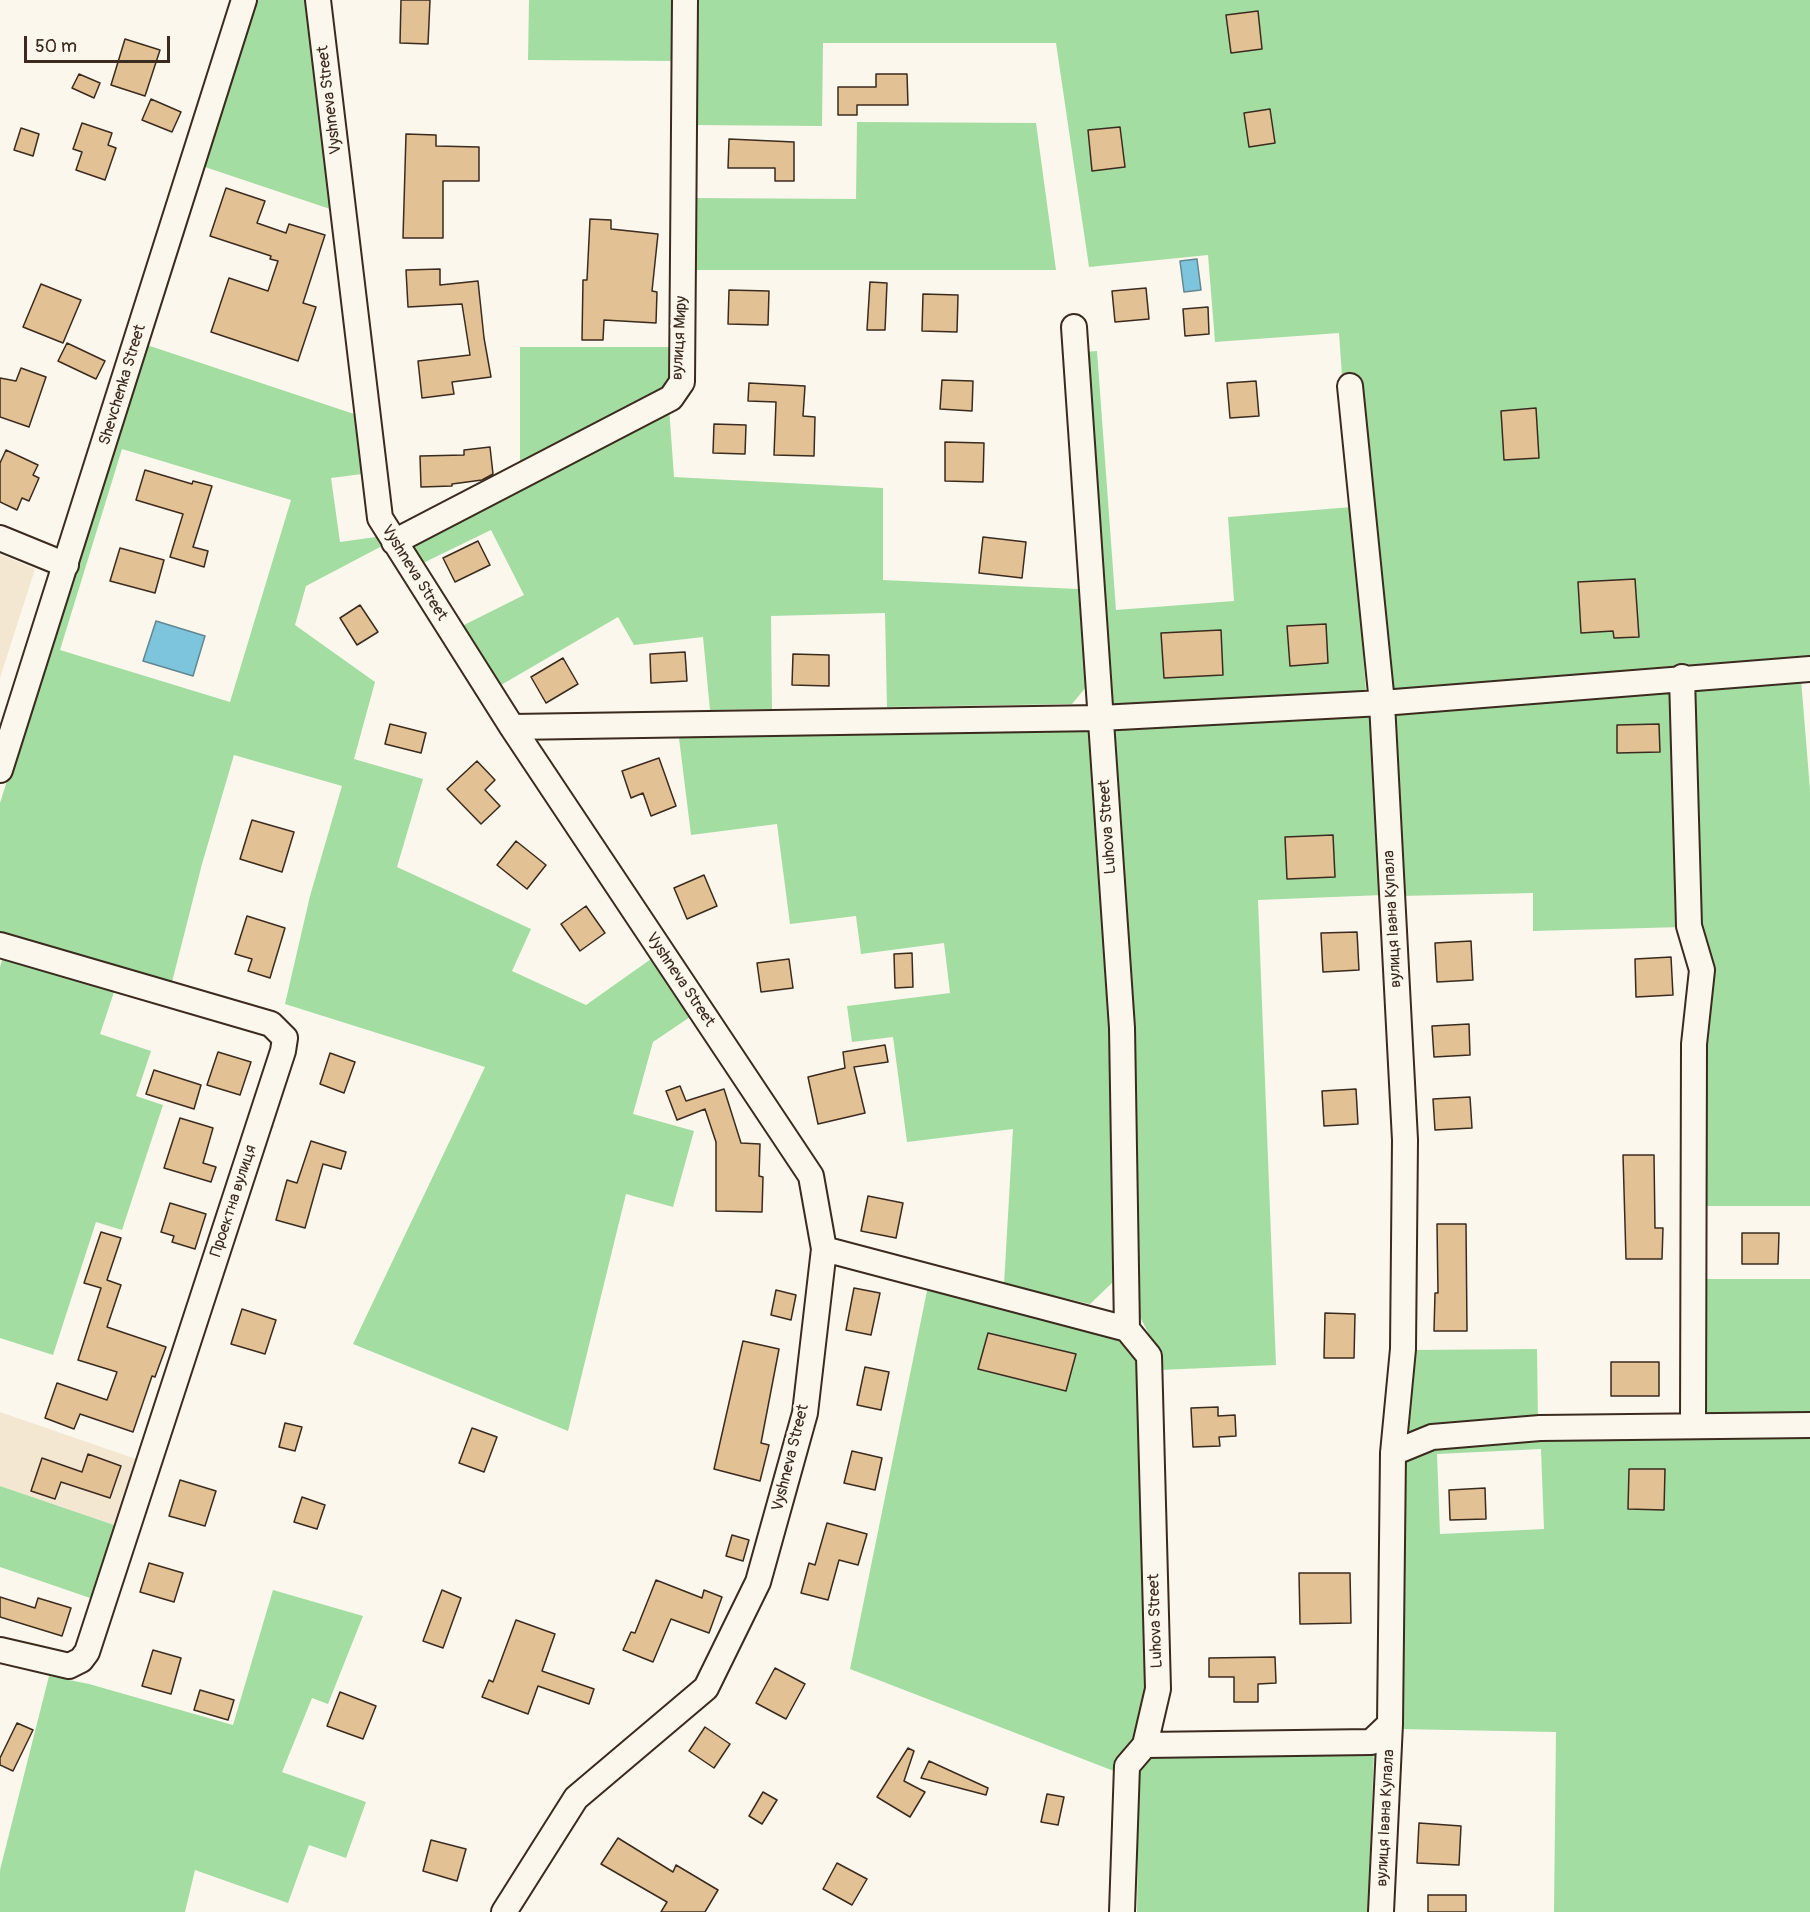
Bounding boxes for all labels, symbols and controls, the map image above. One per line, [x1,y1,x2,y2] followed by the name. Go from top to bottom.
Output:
[27,24,172,62] scale bar
[35,35,77,58] text: 50 m
[314,44,346,156] street label: Vyshneva Street
[668,295,692,381] street label: вулиця Миру
[96,322,150,448] street label: Shevchenka Street
[377,521,451,625] street label: Vyshneva Street
[1095,779,1121,875] street label: Luhova Street
[1380,850,1406,988] street label: вулиця Івана Купала
[641,929,719,1031] street label: Vyshneva Street
[207,1143,261,1259] street label: Проектна вулиця
[768,1403,814,1513] street label: Vyshneva Street
[1145,1573,1167,1669] street label: Luhova Street
[1373,1749,1399,1887] street label: вулиця Івана Купала

